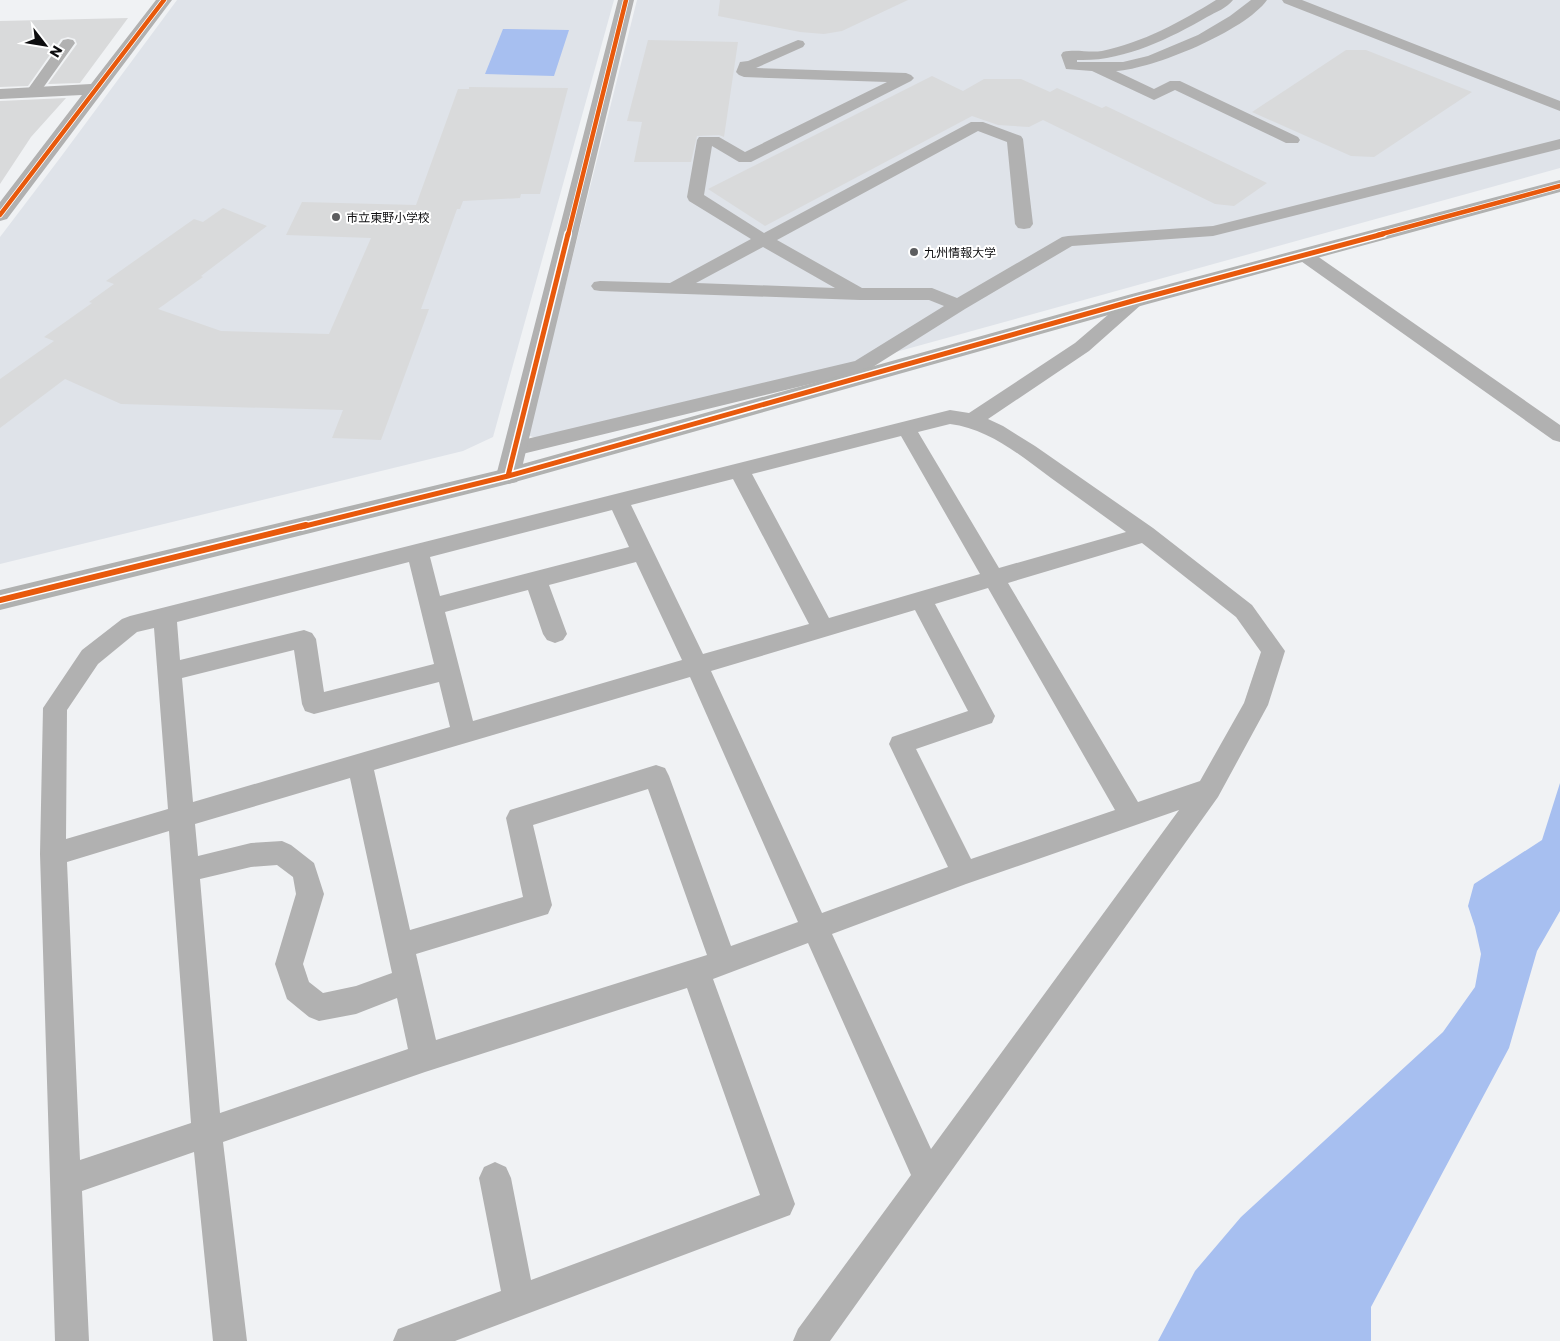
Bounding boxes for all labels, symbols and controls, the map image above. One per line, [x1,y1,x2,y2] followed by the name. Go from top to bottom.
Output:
[20,20,70,70] north arrow
[45,42,67,61] text: N
[346,209,430,226] place label: 市立東野小学校
[330,211,342,223] marker: 市立東野小学校
[924,244,996,261] place label: 九州情報大学
[908,246,920,258] marker: 九州情報大学

